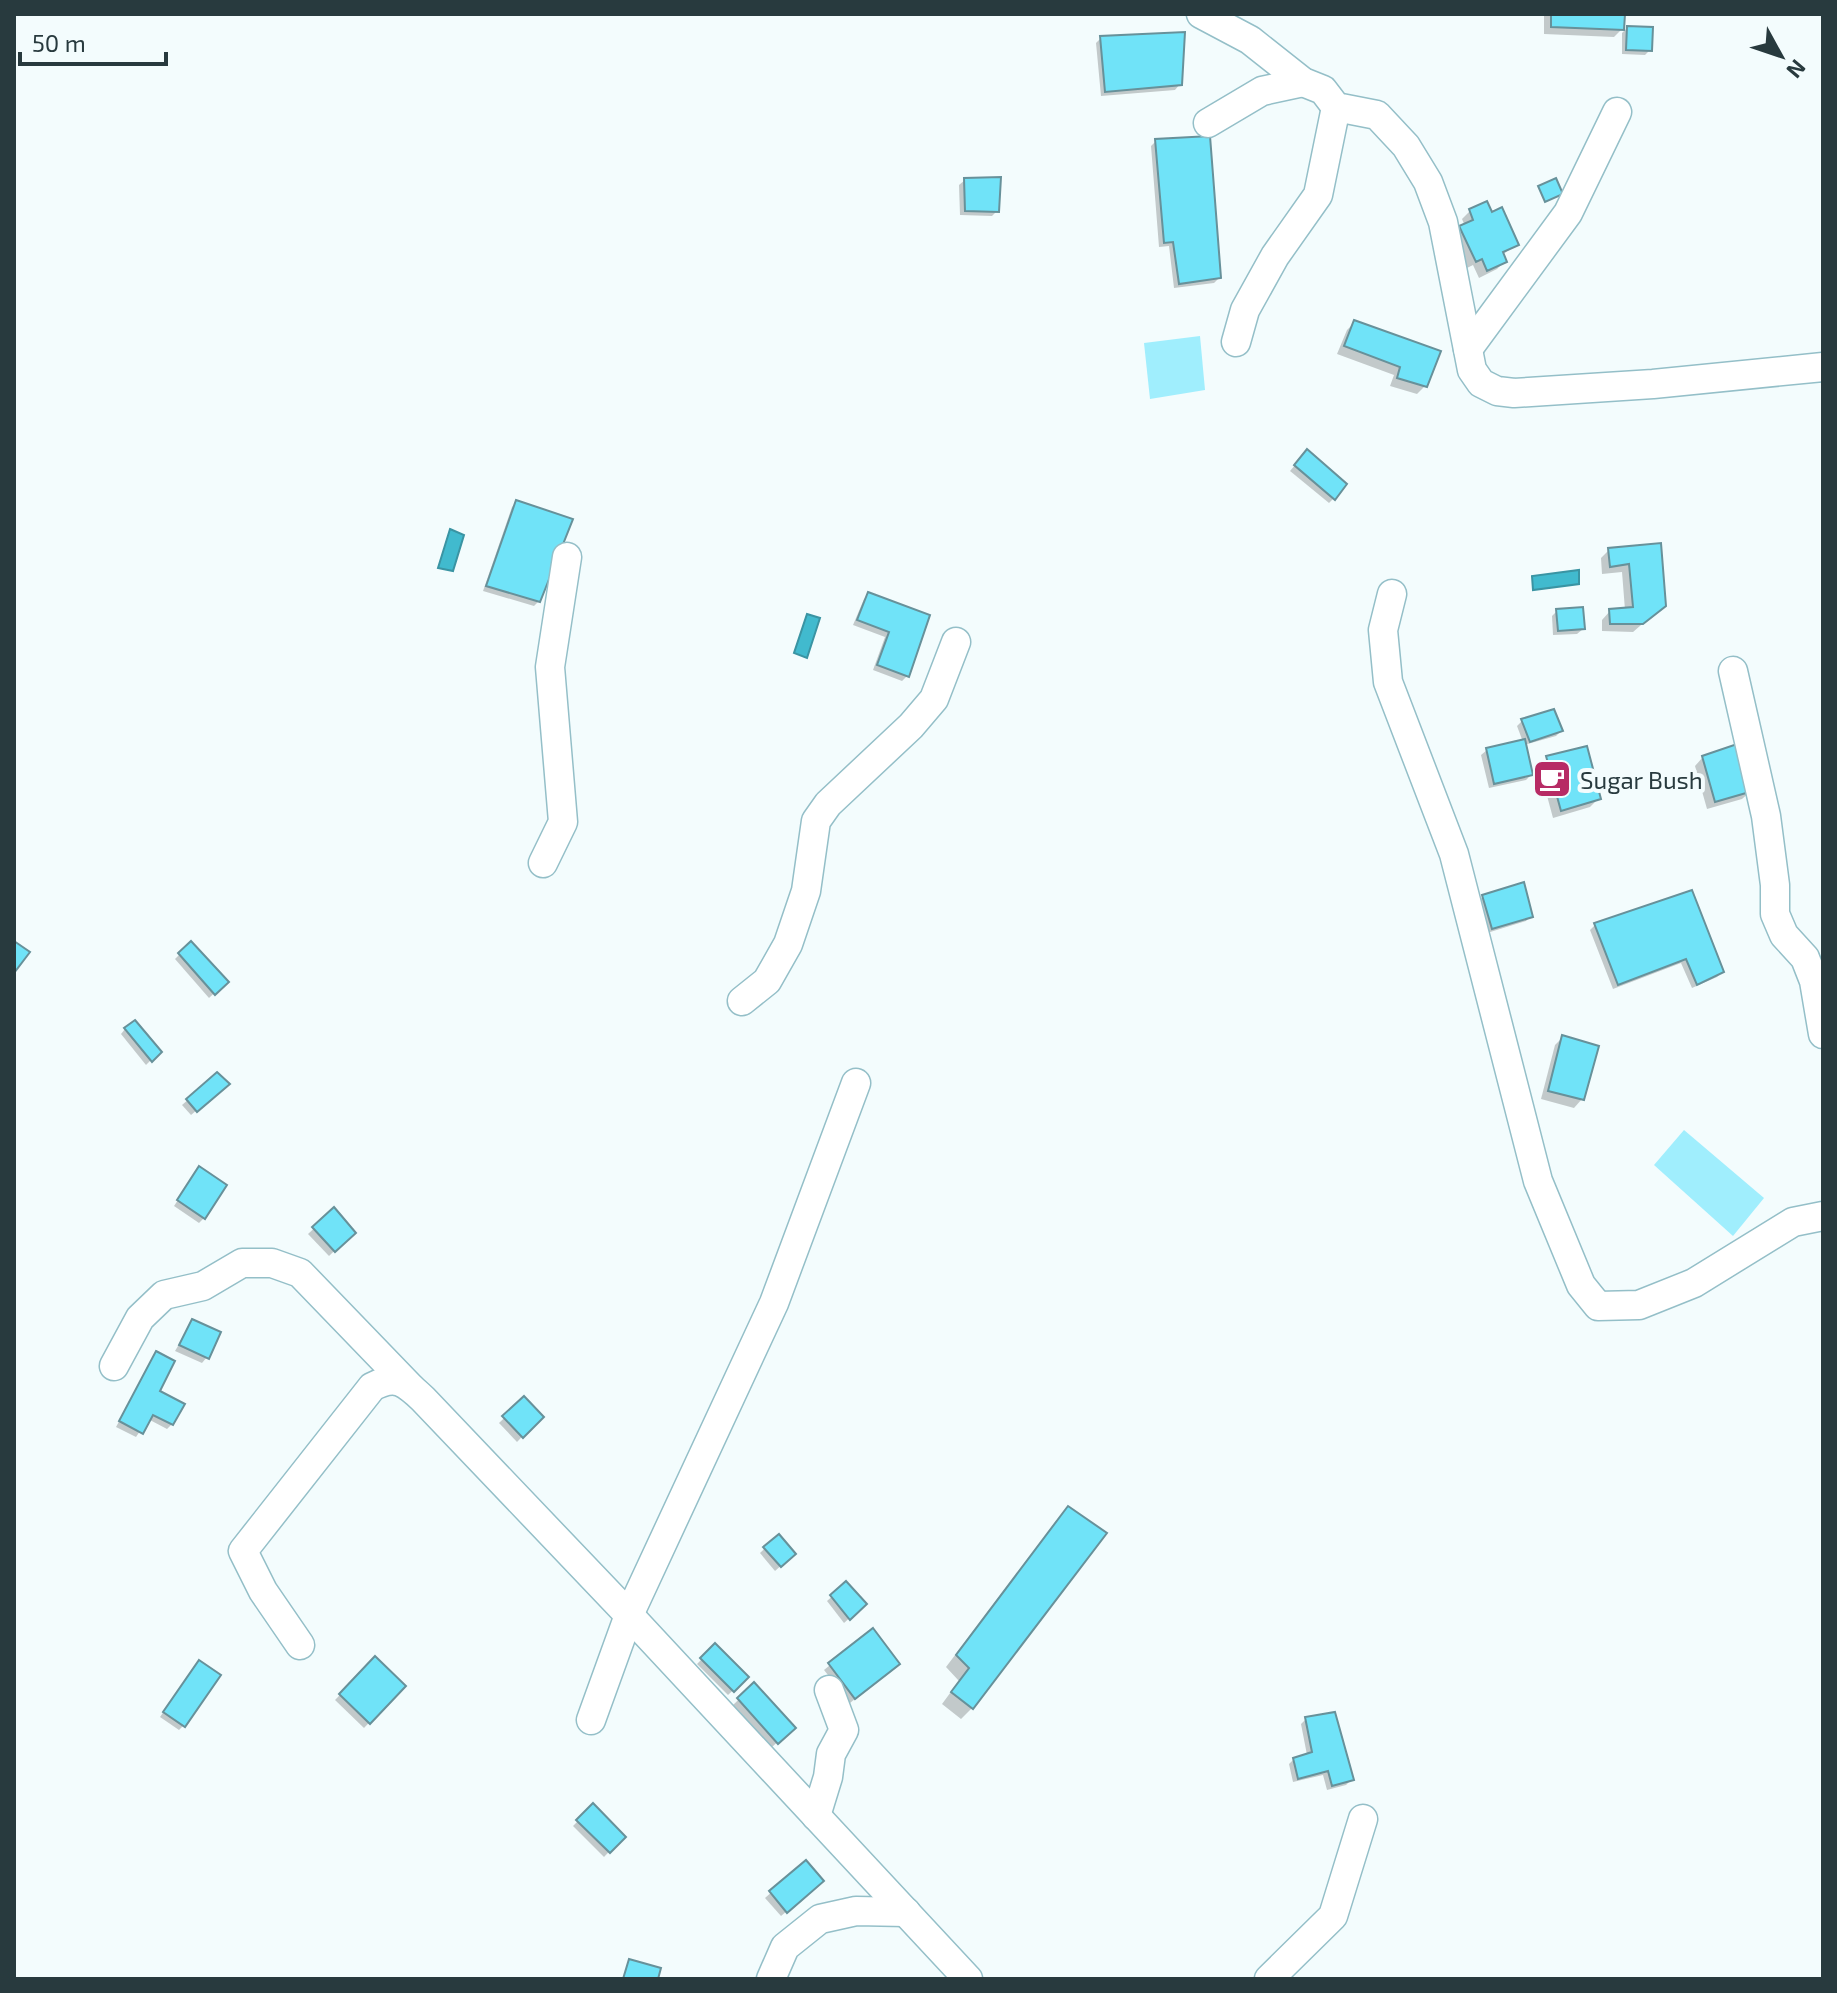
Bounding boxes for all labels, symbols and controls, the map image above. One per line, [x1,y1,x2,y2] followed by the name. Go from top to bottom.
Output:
[20,16,166,66] scale bar
[1741,16,1821,96] north arrow
[32,28,86,57] text: 50 m
[1782,55,1812,84] text: N
[1531,758,1573,800] cafe icon: Sugar Bush
[1580,765,1703,794] place label: Sugar Bush

